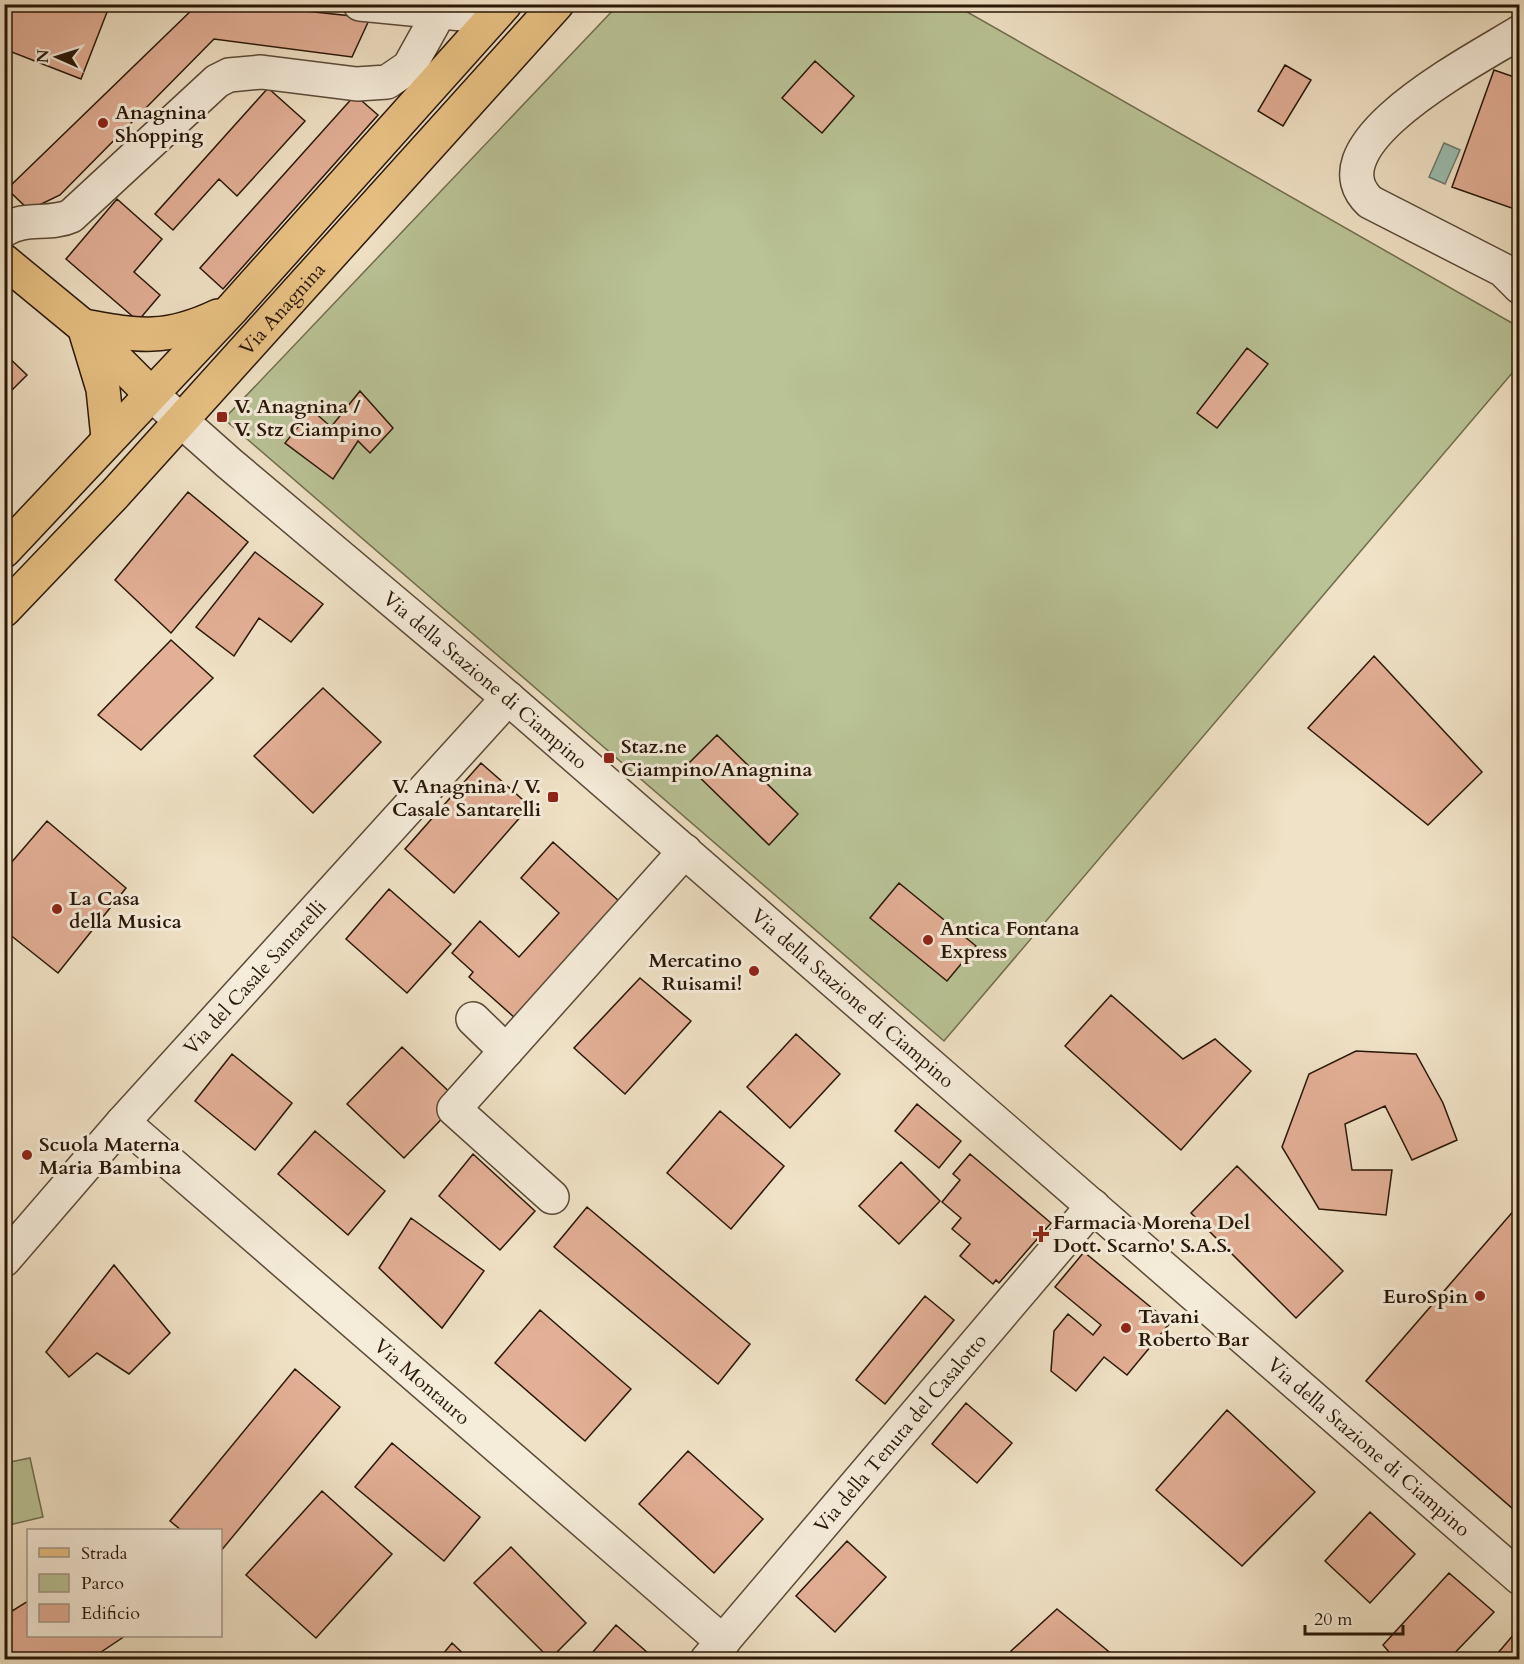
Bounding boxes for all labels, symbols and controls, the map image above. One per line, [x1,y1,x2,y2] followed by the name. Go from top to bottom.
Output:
[27,27,87,87] north arrow
[32,49,54,64] text: N
[115,99,207,149] place label: Anagnina Shopping
[96,116,110,130] marker: Anagnina Shopping
[233,256,331,361] street label: Via Anagnina
[234,393,382,443] place label: V. Anagnina / V. Stz Ciampino
[215,410,229,424] marker: V. Anagnina / V. Stz Ciampino
[377,585,594,775] street label: Via della Stazione di Ciampino
[621,733,812,783] place label: Staz.ne Ciampino/Anagnina
[602,751,616,765] marker: Staz.ne Ciampino/Anagnina
[392,773,541,823] place label: V. Anagnina / V. Casale Santarelli
[546,790,560,804] marker: V. Anagnina / V. Casale Santarelli
[69,885,182,935] place label: La Casa della Musica
[177,893,332,1060] street label: Via del Casale Santarelli
[50,902,64,916] marker: La Casa della Musica
[746,902,960,1094] street label: Via della Stazione di Ciampino
[940,915,1080,965] place label: Antica Fontana Express
[921,933,935,947] marker: Antica Fontana Express
[648,947,742,997] place label: Mercatino Ruisami!
[747,964,761,978] marker: Mercatino Ruisami!
[39,1131,182,1181] place label: Scuola Materna Maria Bambina
[20,1148,34,1162] marker: Scuola Materna Maria Bambina
[1053,1209,1250,1259] place label: Farmacia Morena Del Dott. Scarno' S.A.S.
[1034,1227,1048,1241] marker: Farmacia Morena Del Dott. Scarno' S.A.S.
[1383,1283,1468,1310] place label: EuroSpin
[1473,1289,1487,1303] marker: EuroSpin
[1138,1303,1250,1353] place label: Tavani Roberto Bar
[1119,1321,1133,1335] marker: Tavani Roberto Bar
[808,1327,993,1538] street label: Via della Tenuta del Casalotto
[368,1332,476,1431] street label: Via Montauro
[1262,1351,1477,1543] street label: Via della Stazione di Ciampino
[27,1529,222,1637] legend
[81,1541,128,1566] text: Strada
[81,1571,124,1596] text: Parco
[1305,1598,1402,1636] scale bar
[81,1601,140,1626] text: Edificio
[1314,1607,1353,1632] text: 20 m

